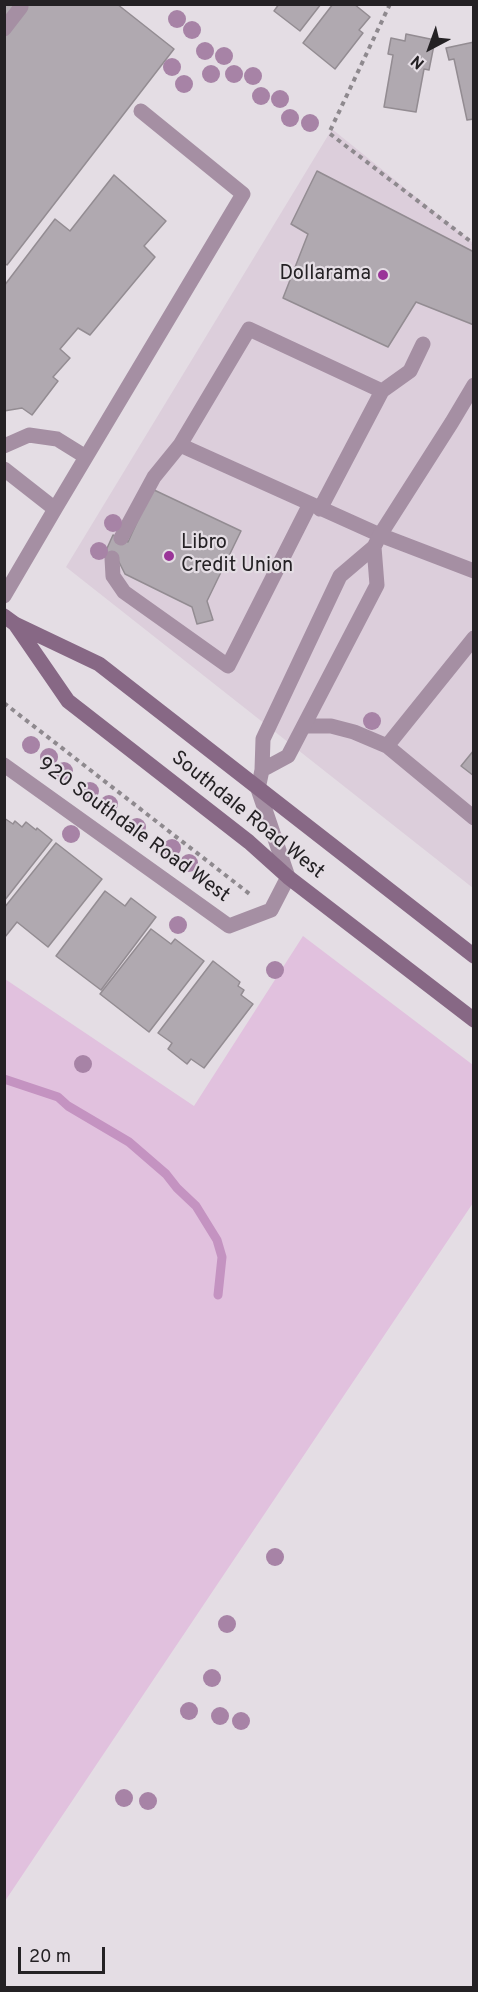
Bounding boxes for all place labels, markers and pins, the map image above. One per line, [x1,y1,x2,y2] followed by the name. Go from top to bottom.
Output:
[279,263,371,287] place label: Dollarama
[376,268,390,282] marker: Dollarama
[181,532,293,579] place label: Libro Credit Union
[162,549,176,563] marker: Libro Credit Union

